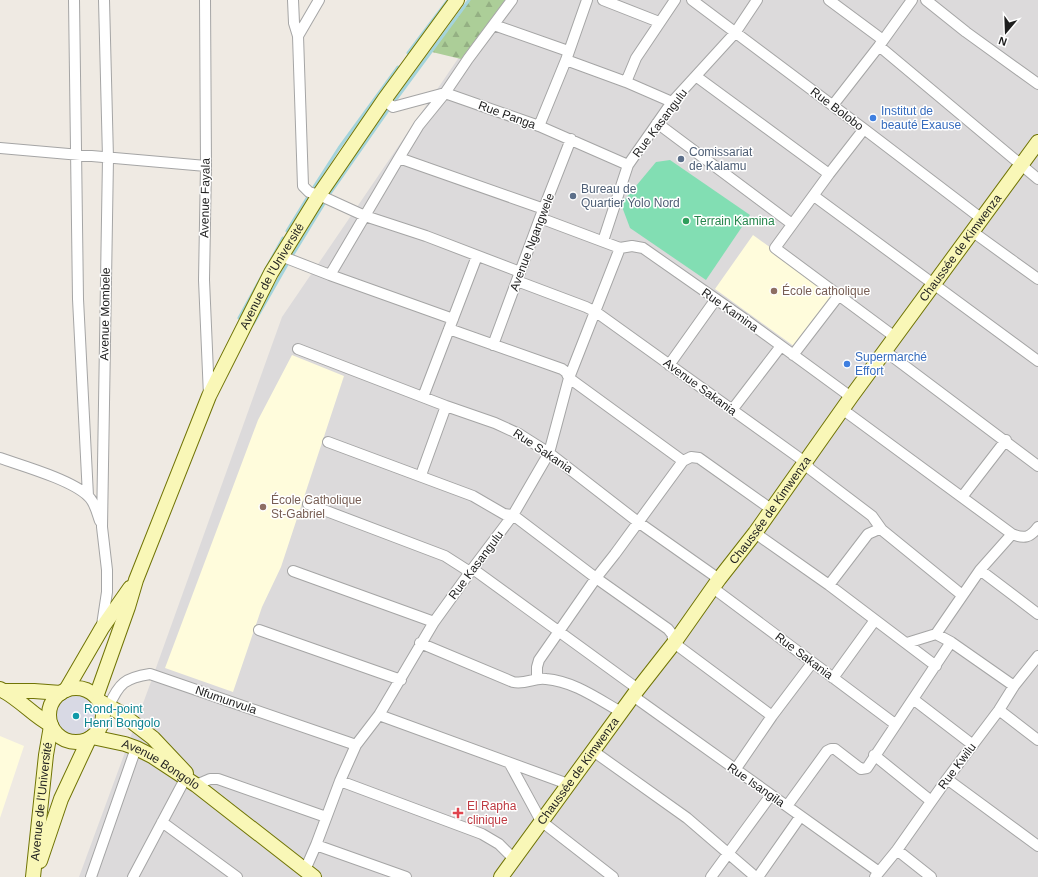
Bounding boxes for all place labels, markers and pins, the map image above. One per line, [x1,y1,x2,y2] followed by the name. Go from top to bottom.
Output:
[881,104,961,132] place label: Institut de beauté Exause
[868,113,878,123] marker: Institut de beauté Exause
[689,145,753,173] place label: Comissariat de Kalamu
[676,154,686,164] marker: Comissariat de Kalamu
[581,182,680,210] place label: Bureau de Quartier Yolo Nord
[568,191,578,201] marker: Bureau de Quartier Yolo Nord
[694,214,775,228] place label: Terrain Kamina
[681,216,691,226] marker: Terrain Kamina
[782,283,870,298] place label: École catholique
[769,286,779,296] marker: École catholique
[855,350,927,378] place label: Supermarché Effort
[842,359,852,369] marker: Supermarché Effort
[271,492,362,521] place label: École Catholique St-Gabriel
[258,502,268,512] marker: École Catholique St-Gabriel
[84,702,160,730] place label: Rond-point Henri Bongolo
[71,711,81,721] marker: Rond-point Henri Bongolo
[467,799,517,827] place label: El Rapha clinique
[452,807,464,819] marker: El Rapha clinique

